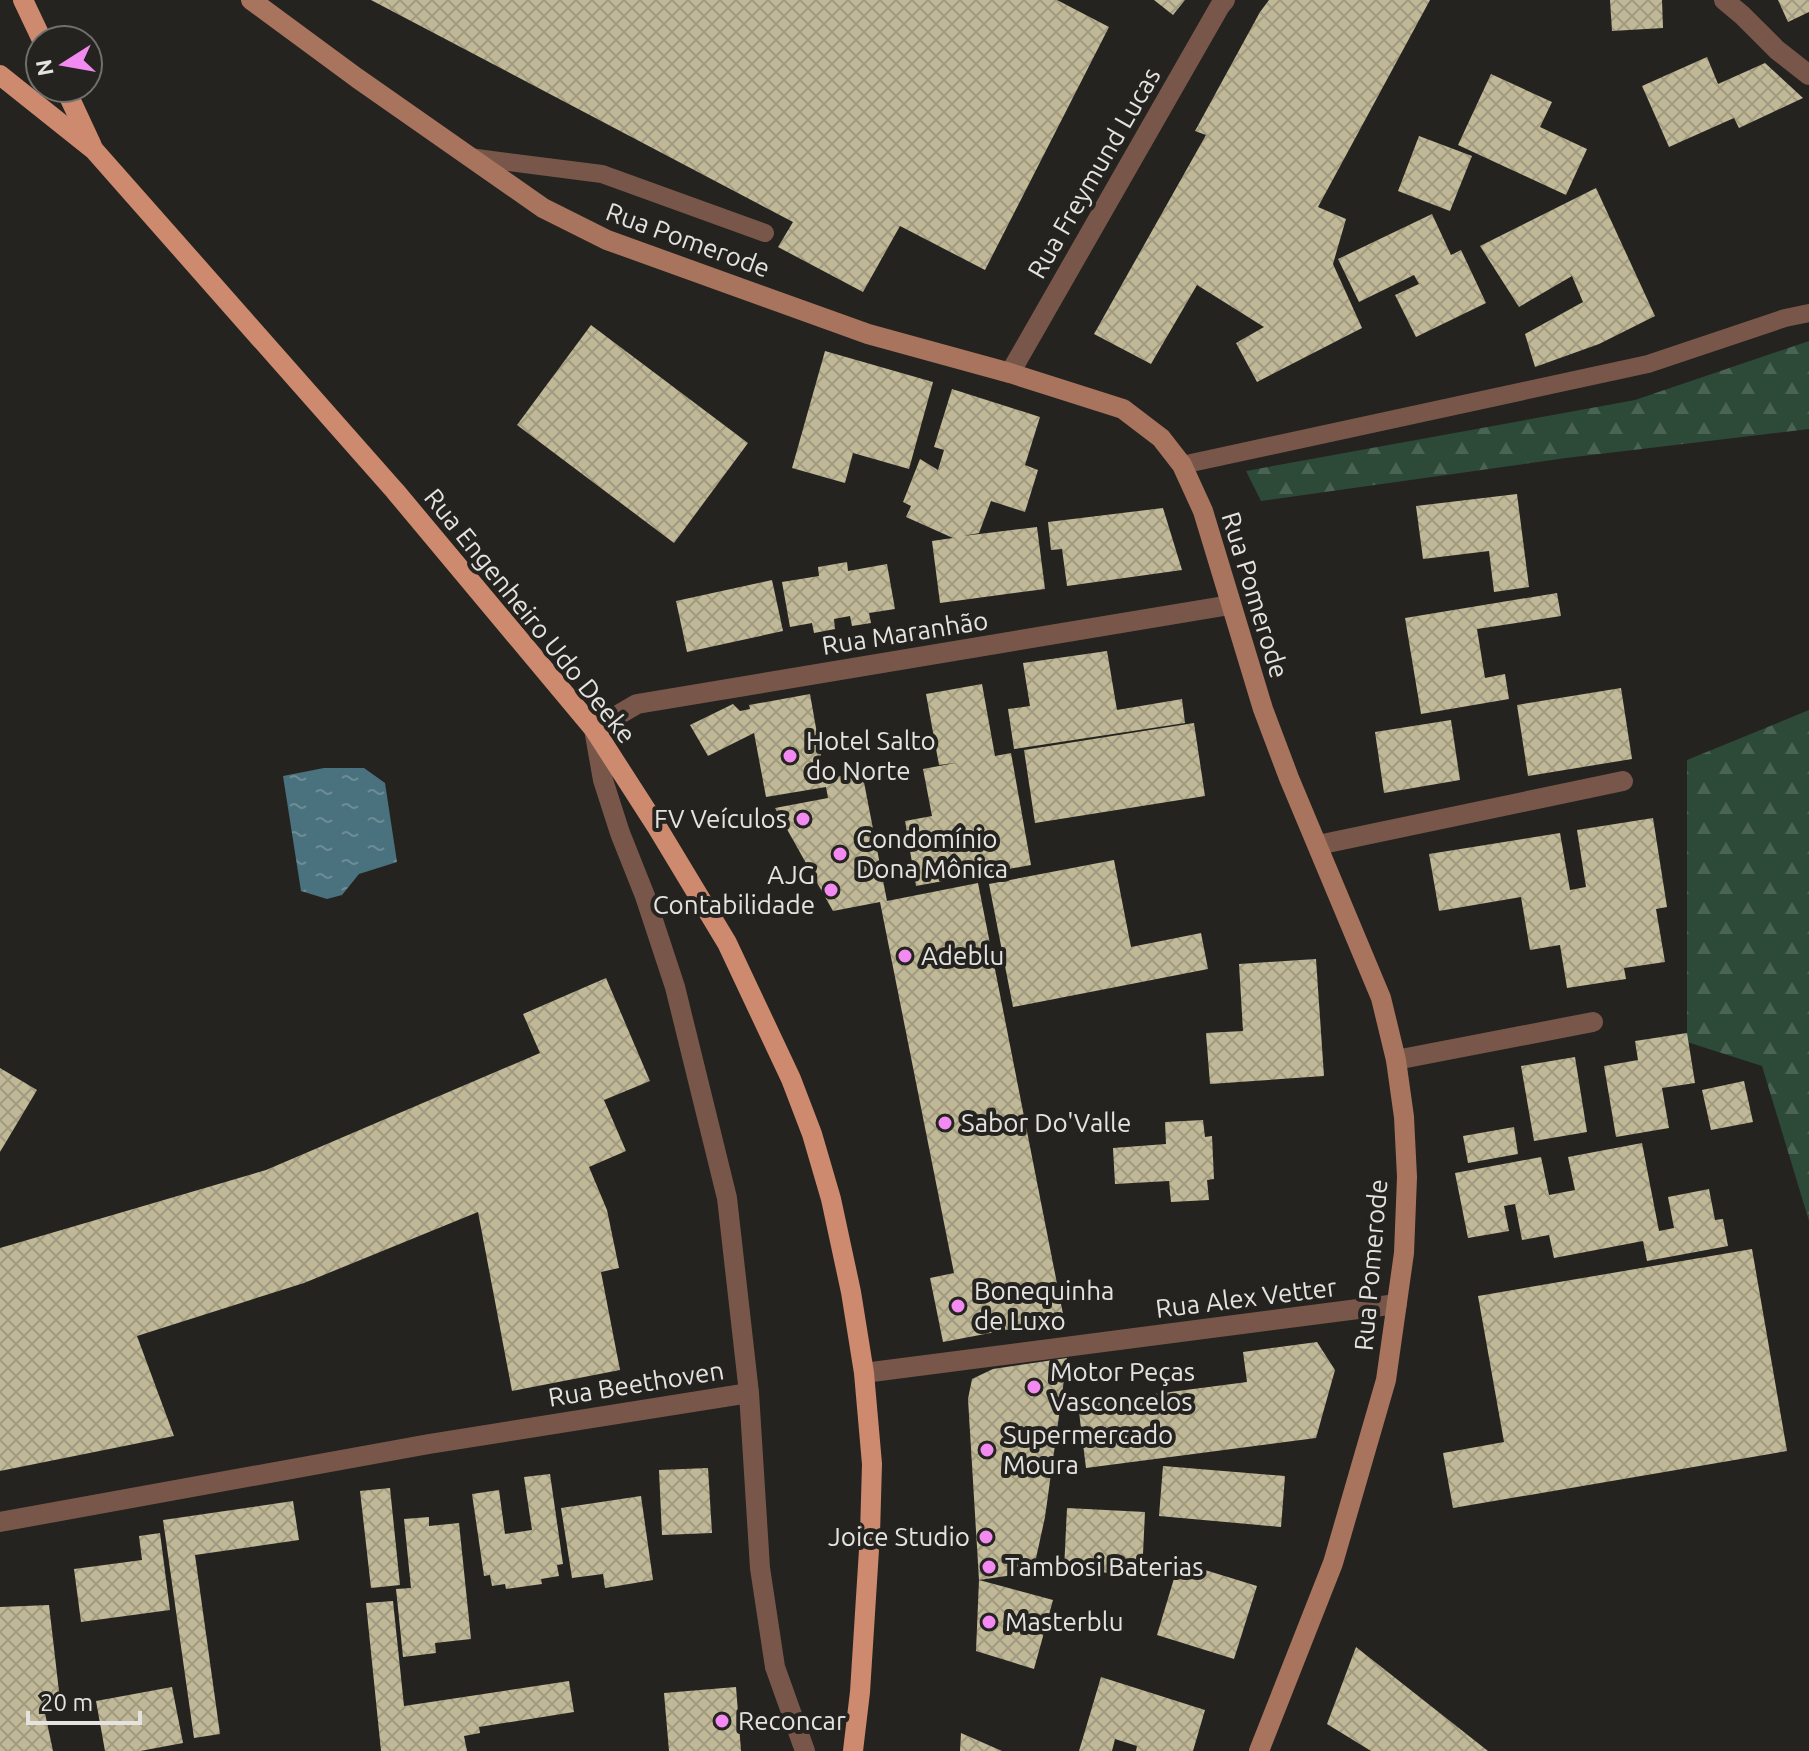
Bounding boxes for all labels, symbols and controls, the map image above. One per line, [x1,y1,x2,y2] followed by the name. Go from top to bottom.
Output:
[24,24,104,104] north arrow
[30,57,58,78] text: N
[1021,62,1166,283] street label: Rua Freymund Lucas
[602,196,774,283] street label: Rua Pomerode
[419,483,642,749] street label: Rua Engenheiro Udo Deeke
[1216,508,1295,681] street label: Rua Pomerode
[820,605,990,660] street label: Rua Maranhão
[806,726,936,785] place label: Hotel Salto do Norte
[781,747,799,765] marker: Hotel Salto do Norte
[654,804,787,833] place label: FV Veículos
[794,810,812,828] marker: FV Veículos
[856,824,1008,883] place label: Condomínio Dona Mônica
[831,845,849,863] marker: Condomínio Dona Mônica
[653,860,815,919] place label: AJG Contabilidade
[822,881,840,899] marker: AJG Contabilidade
[921,941,1004,970] place label: Adeblu
[896,947,914,965] marker: Adeblu
[961,1108,1131,1137] place label: Sabor Do'Valle
[936,1114,954,1132] marker: Sabor Do'Valle
[1349,1178,1392,1352] street label: Rua Pomerode
[1154,1272,1338,1323] street label: Rua Alex Vetter
[974,1276,1114,1335] place label: Bonequinha de Luxo
[949,1297,967,1315] marker: Bonequinha de Luxo
[546,1355,726,1412] street label: Rua Beethoven
[1050,1357,1195,1416] place label: Motor Peças Vasconcelos
[1025,1378,1043,1396] marker: Motor Peças Vasconcelos
[1003,1420,1173,1479] place label: Supermercado Moura
[978,1441,996,1459] marker: Supermercado Moura
[828,1522,970,1551] place label: Joice Studio
[977,1528,995,1546] marker: Joice Studio
[1005,1552,1203,1581] place label: Tambosi Baterias
[980,1558,998,1576] marker: Tambosi Baterias
[1005,1607,1123,1636] place label: Masterblu
[980,1613,998,1631] marker: Masterblu
[28,1675,140,1725] scale bar
[40,1689,93,1716] text: 20 m
[738,1706,846,1735] place label: Reconcar
[713,1712,731,1730] marker: Reconcar

